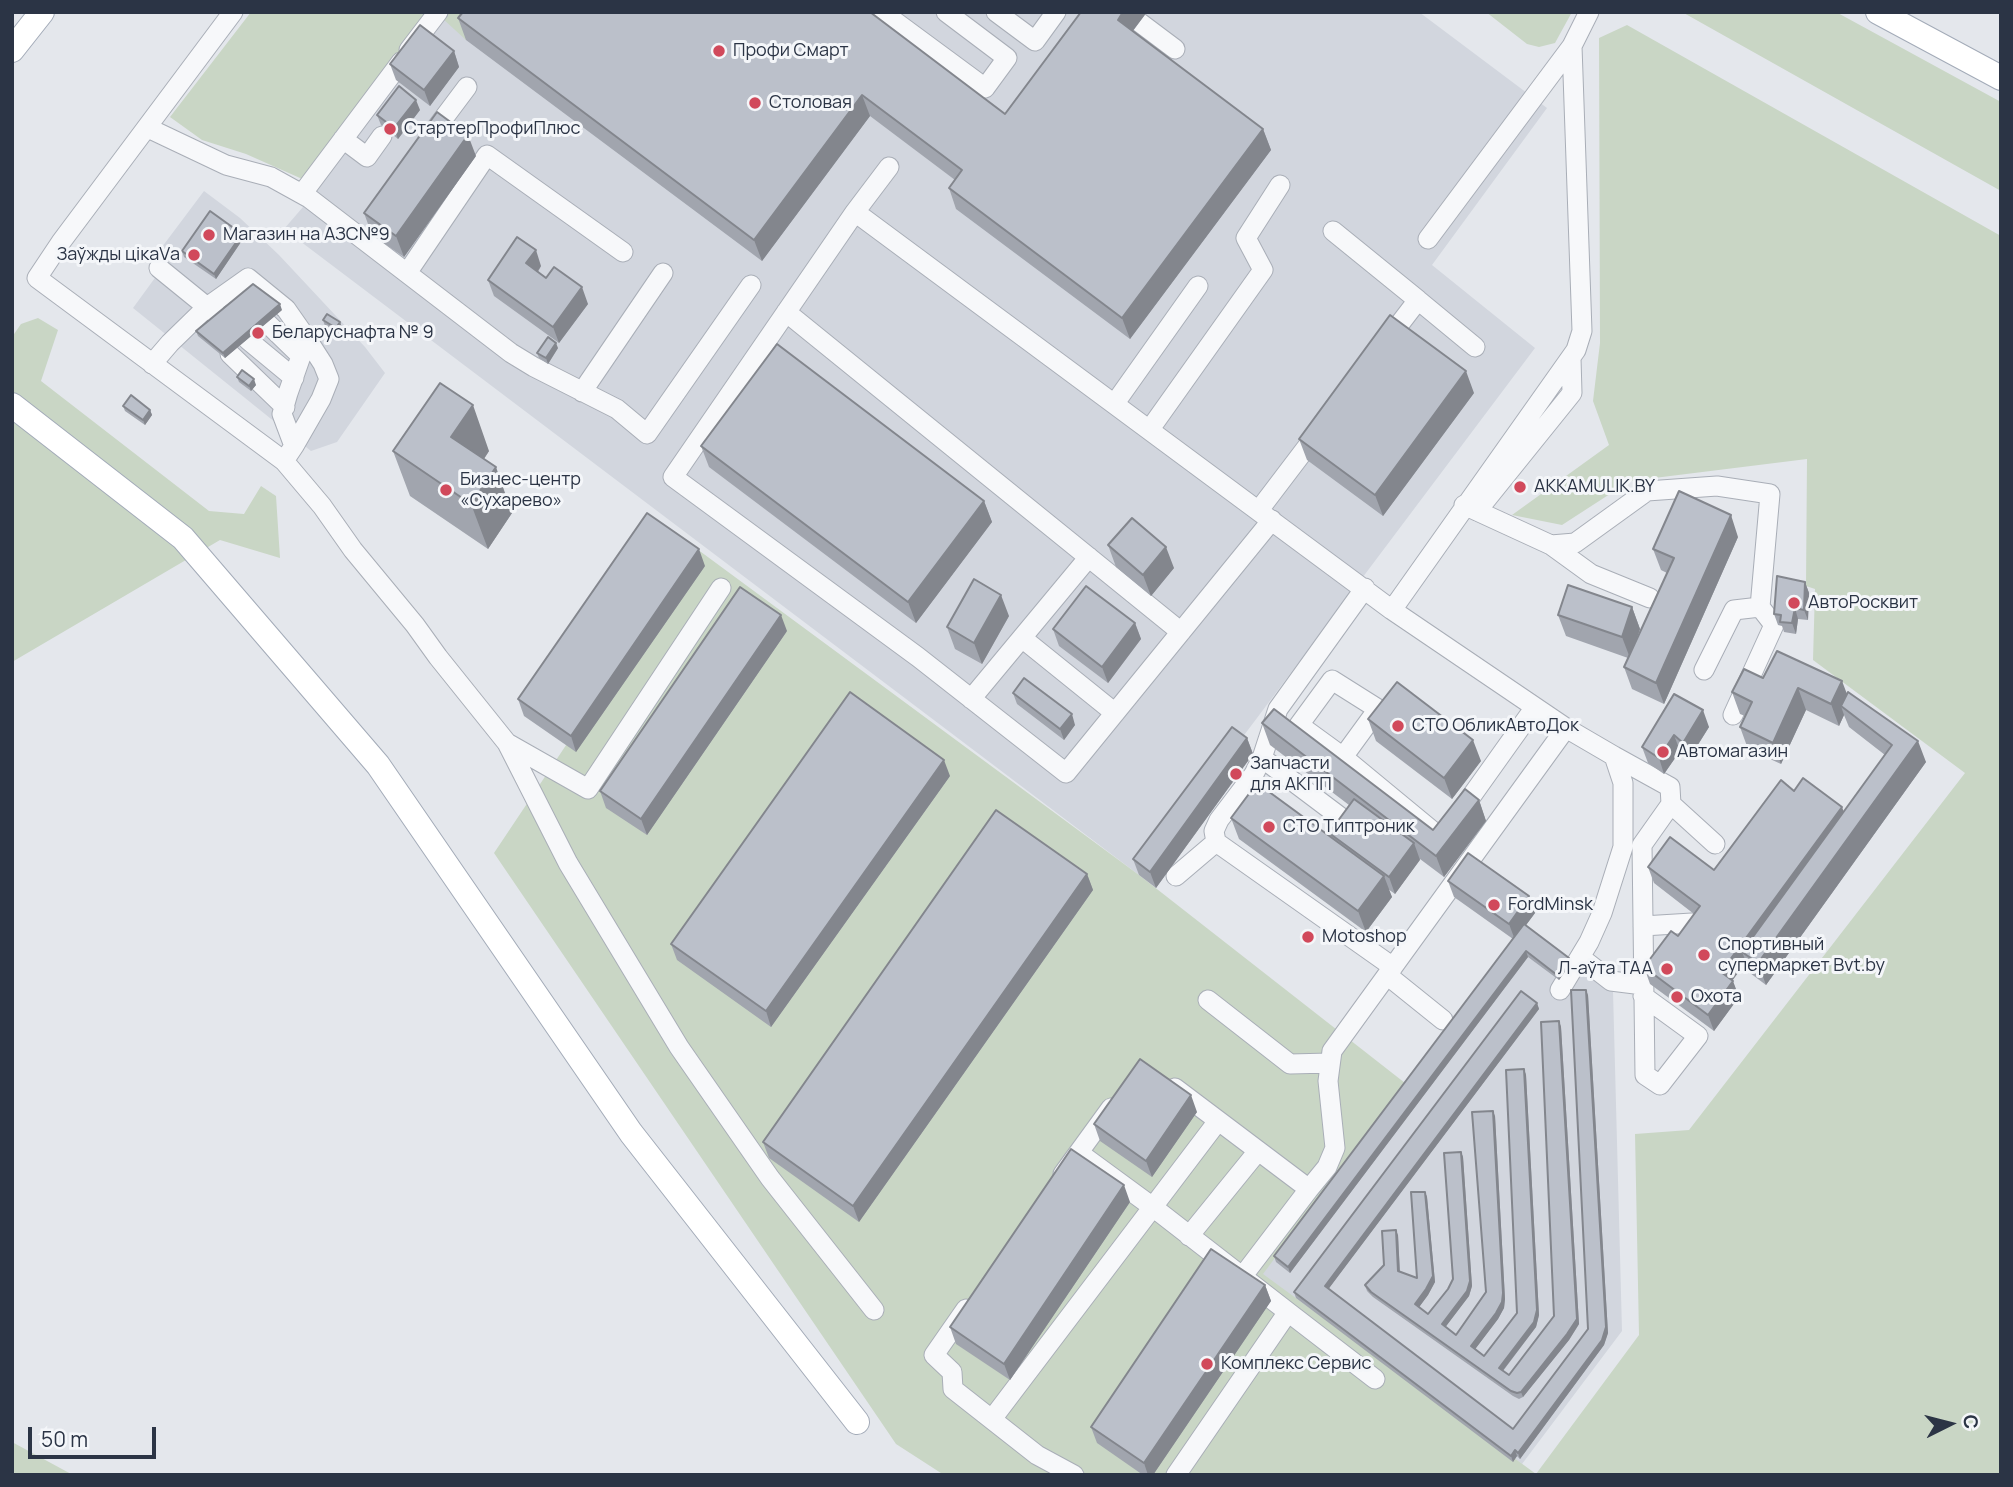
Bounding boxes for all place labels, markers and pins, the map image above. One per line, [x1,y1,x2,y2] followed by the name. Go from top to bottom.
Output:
[733,40,849,62] place label: Профи Смарт
[711,43,727,59] marker: Профи Смарт
[769,92,852,114] place label: Столовая
[747,95,763,111] marker: Столовая
[404,118,581,140] place label: СтартерПрофиПлюс
[382,121,398,137] marker: СтартерПрофиПлюс
[223,224,390,246] place label: Магазин на АЗС№9
[201,227,217,243] marker: Магазин на АЗС№9
[57,244,180,266] place label: Заўжды цікаVа
[186,247,202,263] marker: Заўжды цікаVа
[272,322,434,344] place label: Беларуснафта № 9
[250,325,266,341] marker: Беларуснафта № 9
[460,469,581,512] place label: Бизнес-центр «Сухарево»
[1534,476,1655,498] place label: AKKAMULIK.BY
[1512,479,1528,495] marker: AKKAMULIK.BY
[438,482,454,498] marker: Бизнес-центр «Сухарево»
[1808,592,1918,614] place label: АвтоРосквит
[1786,595,1802,611] marker: АвтоРосквит
[1412,715,1579,737] place label: СТО ОбликАвтоДок
[1390,718,1406,734] marker: СТО ОбликАвтоДок
[1677,741,1788,763] place label: Автомагазин
[1655,744,1671,760] marker: Автомагазин
[1250,753,1332,796] place label: Запчасти для АКПП
[1228,766,1244,782] marker: Запчасти для АКПП
[1283,816,1415,838] place label: СТО Типтроник
[1261,819,1277,835] marker: СТО Типтроник
[1508,894,1593,916] place label: FordMinsk
[1486,897,1502,913] marker: FordMinsk
[1322,926,1407,948] place label: Motoshop
[1300,929,1316,945] marker: Motoshop
[1718,934,1885,976] place label: Спортивный супермаркет Bvt.by
[1696,947,1712,963] marker: Спортивный супермаркет Bvt.by
[1558,958,1653,980] place label: Л-аўта ТАА
[1659,961,1675,977] marker: Л-аўта ТАА
[1691,986,1742,1008] place label: Охота
[1669,989,1685,1005] marker: Охота
[1221,1353,1371,1375] place label: Комплекс Сервис
[1199,1356,1215,1372] marker: Комплекс Сервис

